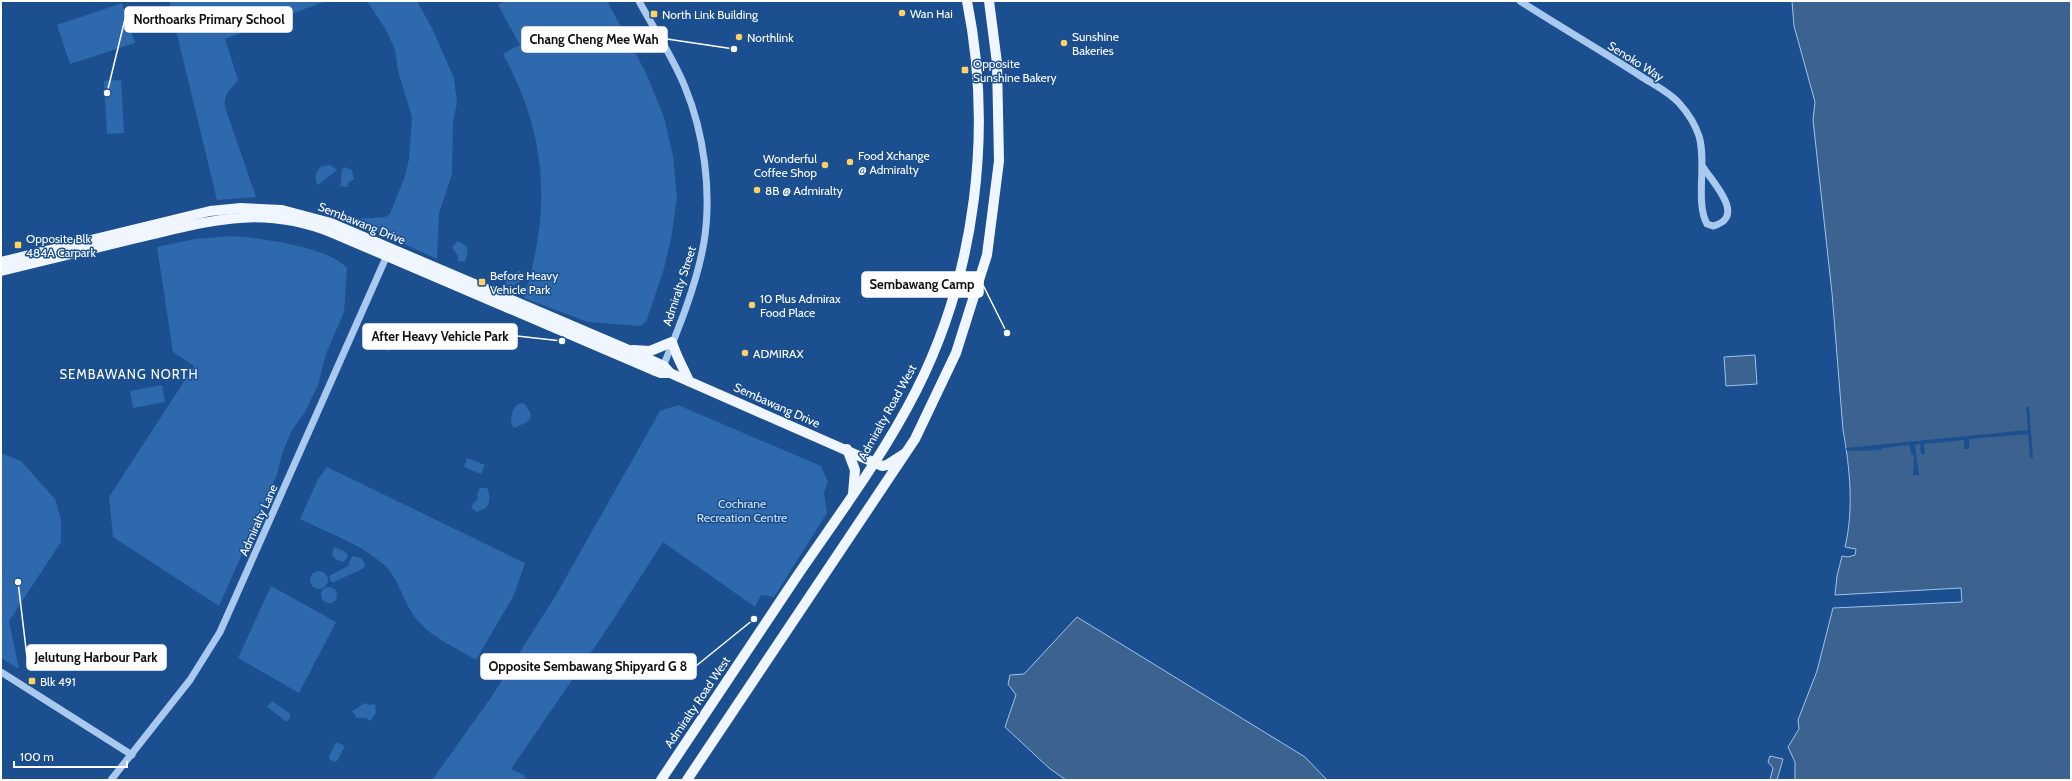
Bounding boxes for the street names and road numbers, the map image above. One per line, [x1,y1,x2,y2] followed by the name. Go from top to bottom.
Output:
[1605,38,1667,84] street label: Senoko Way
[316,199,408,247] street label: Sembawang Drive
[659,244,699,328] street label: Admiralty Street
[855,362,919,462] street label: Admiralty Road West
[732,379,822,431] street label: Sembawang Drive
[236,482,280,558] street label: Admiralty Lane
[661,654,733,750] street label: Admiralty Road West

